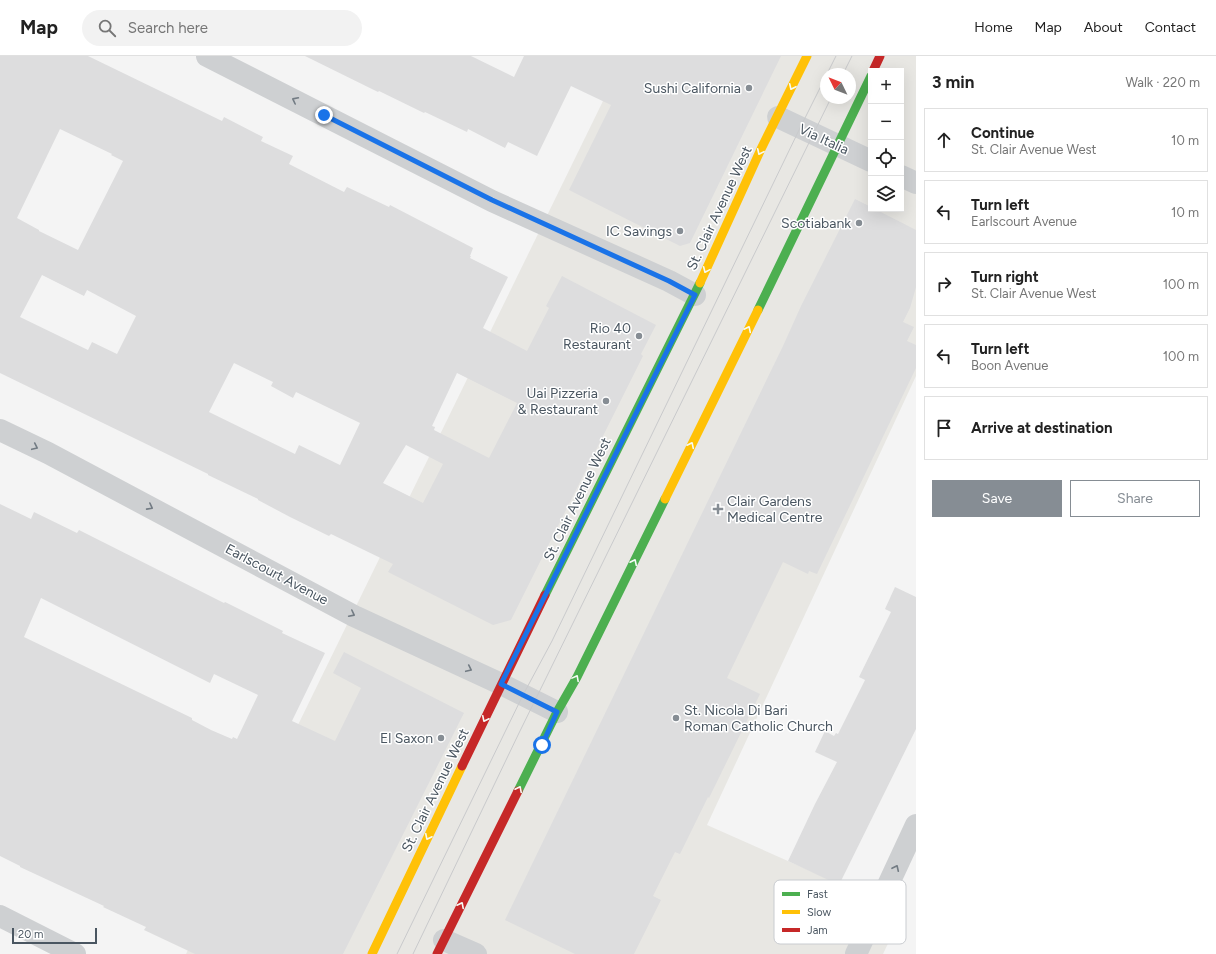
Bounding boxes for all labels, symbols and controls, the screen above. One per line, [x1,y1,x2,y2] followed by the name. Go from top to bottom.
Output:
[82,10,362,46] search box
[20,16,58,39] text: Map
[96,17,118,39] icon: search
[128,19,208,37] text: Search here
[974,19,1013,36] text: Home
[1035,19,1062,36] text: Map
[1084,19,1123,36] text: About
[1145,19,1196,36] text: Contact
[820,68,856,104] north arrow
[868,68,904,212] map controls
[868,68,904,104] button: +
[932,72,974,92] text: 3 min
[1125,75,1200,90] text: Walk · 220 m
[644,80,741,97] place label: Sushi California
[789,82,797,90] one-way arrow
[744,83,754,93] marker: Sushi California
[292,98,299,105] one-way arrow
[868,104,904,140] button: −
[315,106,333,124] route end
[796,121,851,158] street label: Via Italia
[971,124,1034,142] text: Continue
[933,129,955,151] icon: ahead
[1171,133,1199,148] text: 10 m
[868,140,904,176] button: locate
[971,142,1097,157] text: St. Clair Avenue West
[683,143,756,273] street label: St. Clair Avenue West
[757,148,765,155] one-way arrow
[868,176,904,212] button: layers
[971,196,1029,214] text: Turn left
[933,201,955,223] icon: left
[1171,205,1199,220] text: 10 m
[971,214,1077,229] text: Earlscourt Avenue
[781,215,851,232] place label: Scotiabank
[854,218,864,228] marker: Scotiabank
[606,223,672,240] place label: IC Savings
[675,226,685,236] marker: IC Savings
[703,266,711,274] one-way arrow
[971,268,1039,286] text: Turn right
[933,273,955,295] icon: right
[1163,277,1199,292] text: 100 m
[971,286,1097,301] text: St. Clair Avenue West
[563,320,631,353] place label: Rio 40 Restaurant
[744,325,751,333] one-way arrow
[634,331,644,341] marker: Rio 40 Restaurant
[971,340,1029,358] text: Turn left
[933,345,955,367] icon: left
[1163,349,1199,364] text: 100 m
[971,358,1048,373] text: Boon Avenue
[517,385,598,418] place label: Uai Pizzeria & Restaurant
[601,396,611,406] marker: Uai Pizzeria & Restaurant
[933,417,955,439] icon: arrive
[971,419,1112,437] text: Arrive at destination
[540,435,615,564] street label: St. Clair Avenue West
[31,442,39,450] one-way arrow
[686,442,694,450] one-way arrow
[932,480,1062,517] button: Save
[1070,480,1200,517] button: Share
[727,493,823,526] place label: Clair Gardens Medical Centre
[146,502,154,510] one-way arrow
[712,503,724,515] marker: Clair Gardens Medical Centre
[222,540,331,609] street label: Earlscourt Avenue
[629,559,637,566] one-way arrow
[347,609,355,617] one-way arrow
[465,664,473,672] one-way arrow
[571,675,579,683] one-way arrow
[684,702,833,735] place label: St. Nicola Di Bari Roman Catholic Church
[671,713,681,723] marker: St. Nicola Di Bari Roman Catholic Church
[482,715,490,723] one-way arrow
[398,726,473,855] street label: St. Clair Avenue West
[380,730,433,747] place label: El Saxon
[436,733,446,743] marker: El Saxon
[533,736,551,754] route start
[515,786,522,793] one-way arrow
[425,832,433,840] one-way arrow
[891,865,899,872] one-way arrow
[774,880,906,944] legend
[807,888,828,901] text: Fast
[456,902,464,909] one-way arrow
[807,906,831,919] text: Slow
[807,924,828,937] text: Jam
[12,926,97,945] scale bar
[18,928,43,941] text: 20 m

